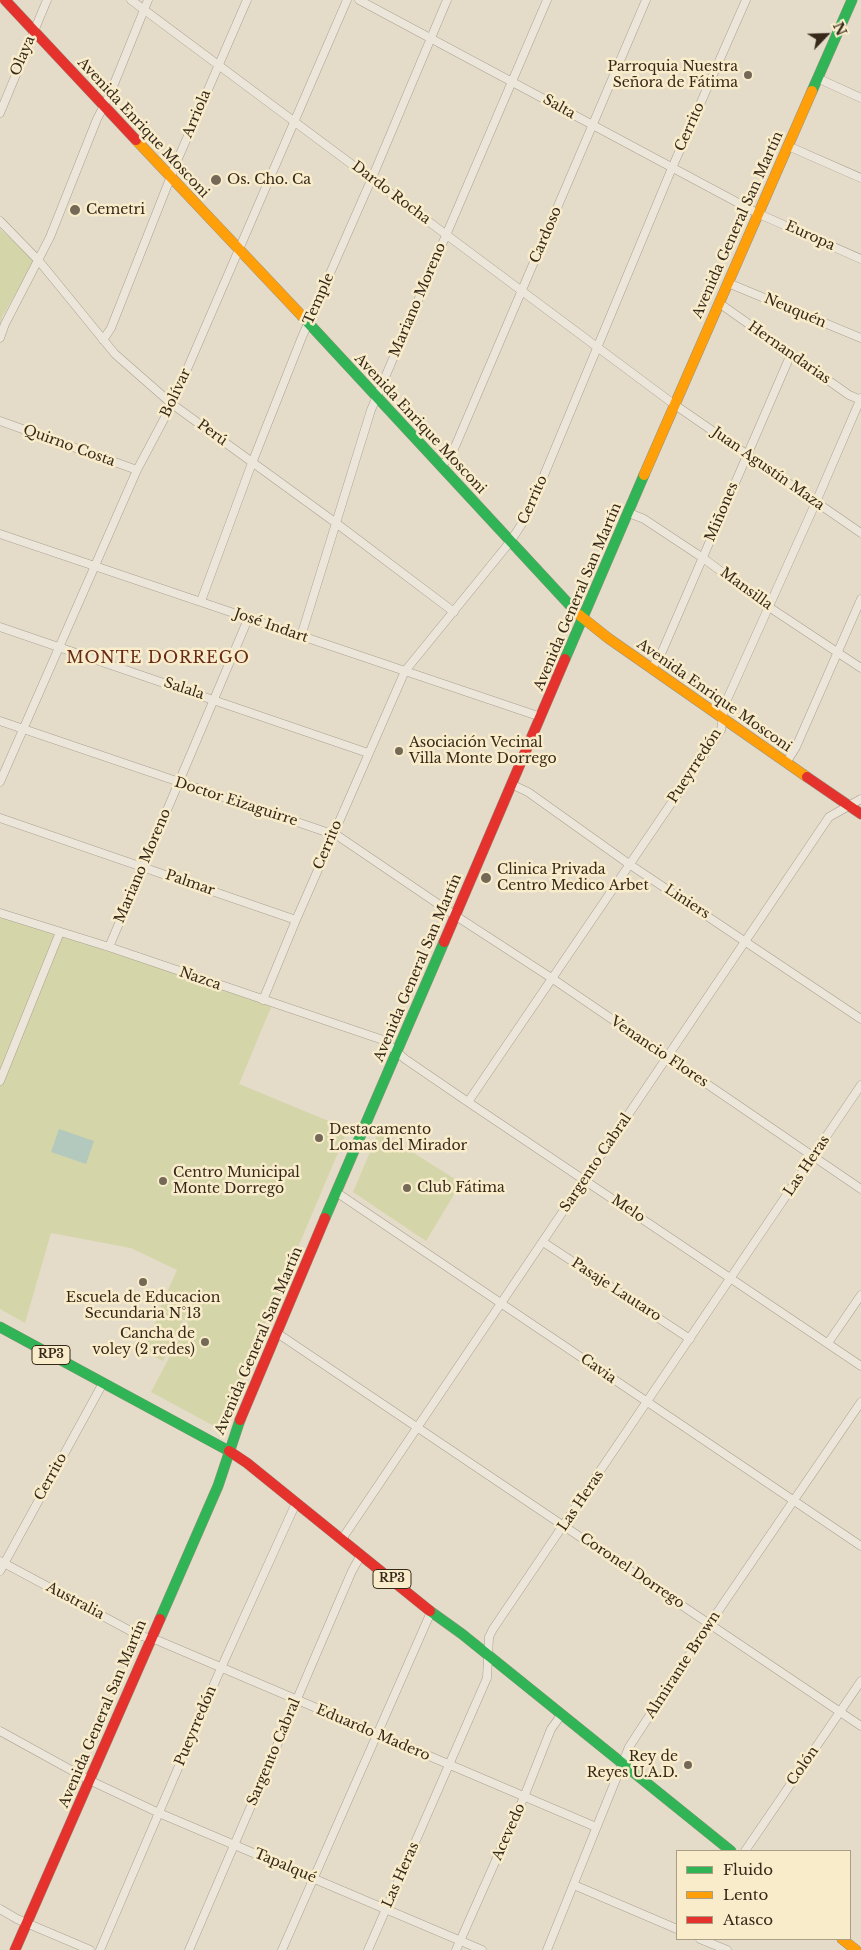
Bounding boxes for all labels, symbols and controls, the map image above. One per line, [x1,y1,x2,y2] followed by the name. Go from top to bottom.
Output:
[801,10,851,60] north arrow
[829,19,851,39] text: N
[7,34,39,78] street label: Olaya
[74,55,212,201] street label: Avenida Enrique Mosconi
[608,59,738,92] place label: Parroquia Nuestra Señora de Fátima
[742,69,754,81] marker: Parroquia Nuestra Señora de Fátima
[179,88,215,140] street label: Arriola
[540,91,578,123] street label: Salta
[672,100,708,154] street label: Cerrito
[689,129,787,321] street label: Avenida General San Martín
[348,158,434,228] street label: Dardo Rocha
[227,172,311,188] place label: Os. Cho. Ca
[209,173,223,187] marker: Os. Cho. Ca
[86,202,145,218] place label: Cemetri
[68,203,82,217] marker: Cemetri
[527,204,565,266] street label: Cardoso
[783,218,837,254] street label: Europa
[386,240,450,360] street label: Mariano Moreno
[300,271,338,327] street label: Temple
[761,290,829,332] street label: Neuquén
[744,318,834,388] street label: Hernandarias
[351,351,489,497] street label: Avenida Enrique Mosconi
[157,366,195,420] street label: Bolívar
[194,416,230,450] street label: Perú
[21,422,117,470] street label: Quirno Costa
[709,424,827,514] street label: Juan Agustín Maza
[515,473,551,527] street label: Cerrito
[702,480,742,544] street label: Miñones
[531,500,625,694] street label: Avenida General San Martín
[717,564,775,614] street label: Mansilla
[232,605,310,647] street label: José Indart
[633,636,795,756] street label: Avenida Enrique Mosconi
[65,648,251,668] district label: MONTE DORREGO
[162,675,206,703] street label: Salala
[665,726,725,806] street label: Pueyrredón
[409,735,557,768] place label: Asociación Vecinal Villa Monte Dorrego
[393,745,405,757] marker: Asociación Vecinal Villa Monte Dorrego
[172,774,300,830] street label: Doctor Eizaguirre
[111,806,175,926] street label: Mariano Moreno
[310,818,346,872] street label: Cerrito
[497,862,649,894] place label: Clinica Privada Centro Medico Arbet
[163,867,217,899] street label: Palmar
[371,871,465,1065] street label: Avenida General San Martín
[479,871,493,885] marker: Clinica Privada Centro Medico Arbet
[661,881,713,923] street label: Liniers
[177,964,223,994] street label: Nazca
[607,1013,711,1091] street label: Venancio Flores
[557,1111,635,1215] street label: Sargento Cabral
[329,1122,467,1154] place label: Destacamento Lomas del Mirador
[313,1132,325,1144] marker: Destacamento Lomas del Mirador
[781,1132,833,1200] street label: Las Heras
[173,1165,300,1198] place label: Centro Municipal Monte Dorrego
[157,1175,169,1187] marker: Centro Municipal Monte Dorrego
[417,1180,505,1196] place label: Club Fátima
[401,1182,413,1194] marker: Club Fátima
[608,1192,648,1226] street label: Melo
[212,1244,306,1438] street label: Avenida General San Martín
[568,1255,664,1325] street label: Pasaje Lautaro
[137,1276,149,1288] marker: Escuela de Educacion Secundaria N°13
[66,1290,220,1322] place label: Escuela de Educacion Secundaria N°13
[92,1326,195,1358] place label: Cancha de voley (2 redes)
[199,1336,211,1348] marker: Cancha de voley (2 redes)
[32,1346,70,1364] road number: RP3
[577,1351,619,1387] street label: Cavia
[31,1450,71,1504] street label: Cerrito
[555,1467,607,1535] street label: Las Heras
[577,1530,687,1612] street label: Coronel Dorrego
[373,1570,411,1588] road number: RP3
[43,1579,107,1623] street label: Australia
[642,1608,724,1722] street label: Almirante Brown
[56,1617,150,1811] street label: Avenida General San Martín
[172,1683,220,1769] street label: Pueyrredón
[244,1696,304,1808] street label: Sargento Cabral
[314,1701,432,1765] street label: Eduardo Madero
[784,1743,822,1789] street label: Colón
[587,1749,678,1781] place label: Rey de Reyes U.A.D.
[682,1759,694,1771] marker: Rey de Reyes U.A.D.
[489,1801,529,1863] street label: Acevedo
[379,1840,423,1910] street label: Las Heras
[251,1845,319,1887] street label: Tapalqué
[676,1850,851,1940] legend
[723,1860,773,1879] text: Fluido
[723,1885,768,1904] text: Lento
[723,1910,773,1929] text: Atasco

